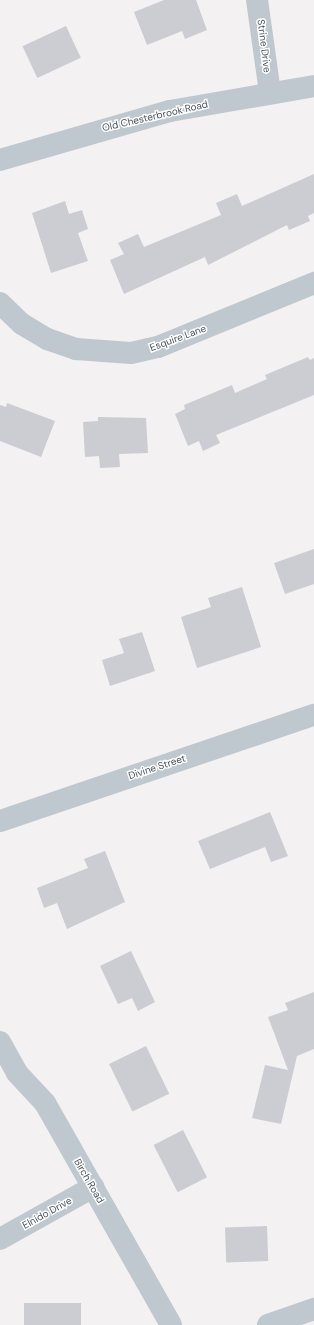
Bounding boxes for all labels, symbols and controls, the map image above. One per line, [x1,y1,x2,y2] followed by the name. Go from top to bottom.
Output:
[255,19,273,73] street label: Strine Drive
[101,98,209,134] street label: Old Chesterbrook Road
[148,322,208,354] street label: Esquire Lane
[127,752,187,782] street label: Divine Street
[71,1157,107,1205] street label: Birch Road
[20,1195,74,1231] street label: Elnido Drive

